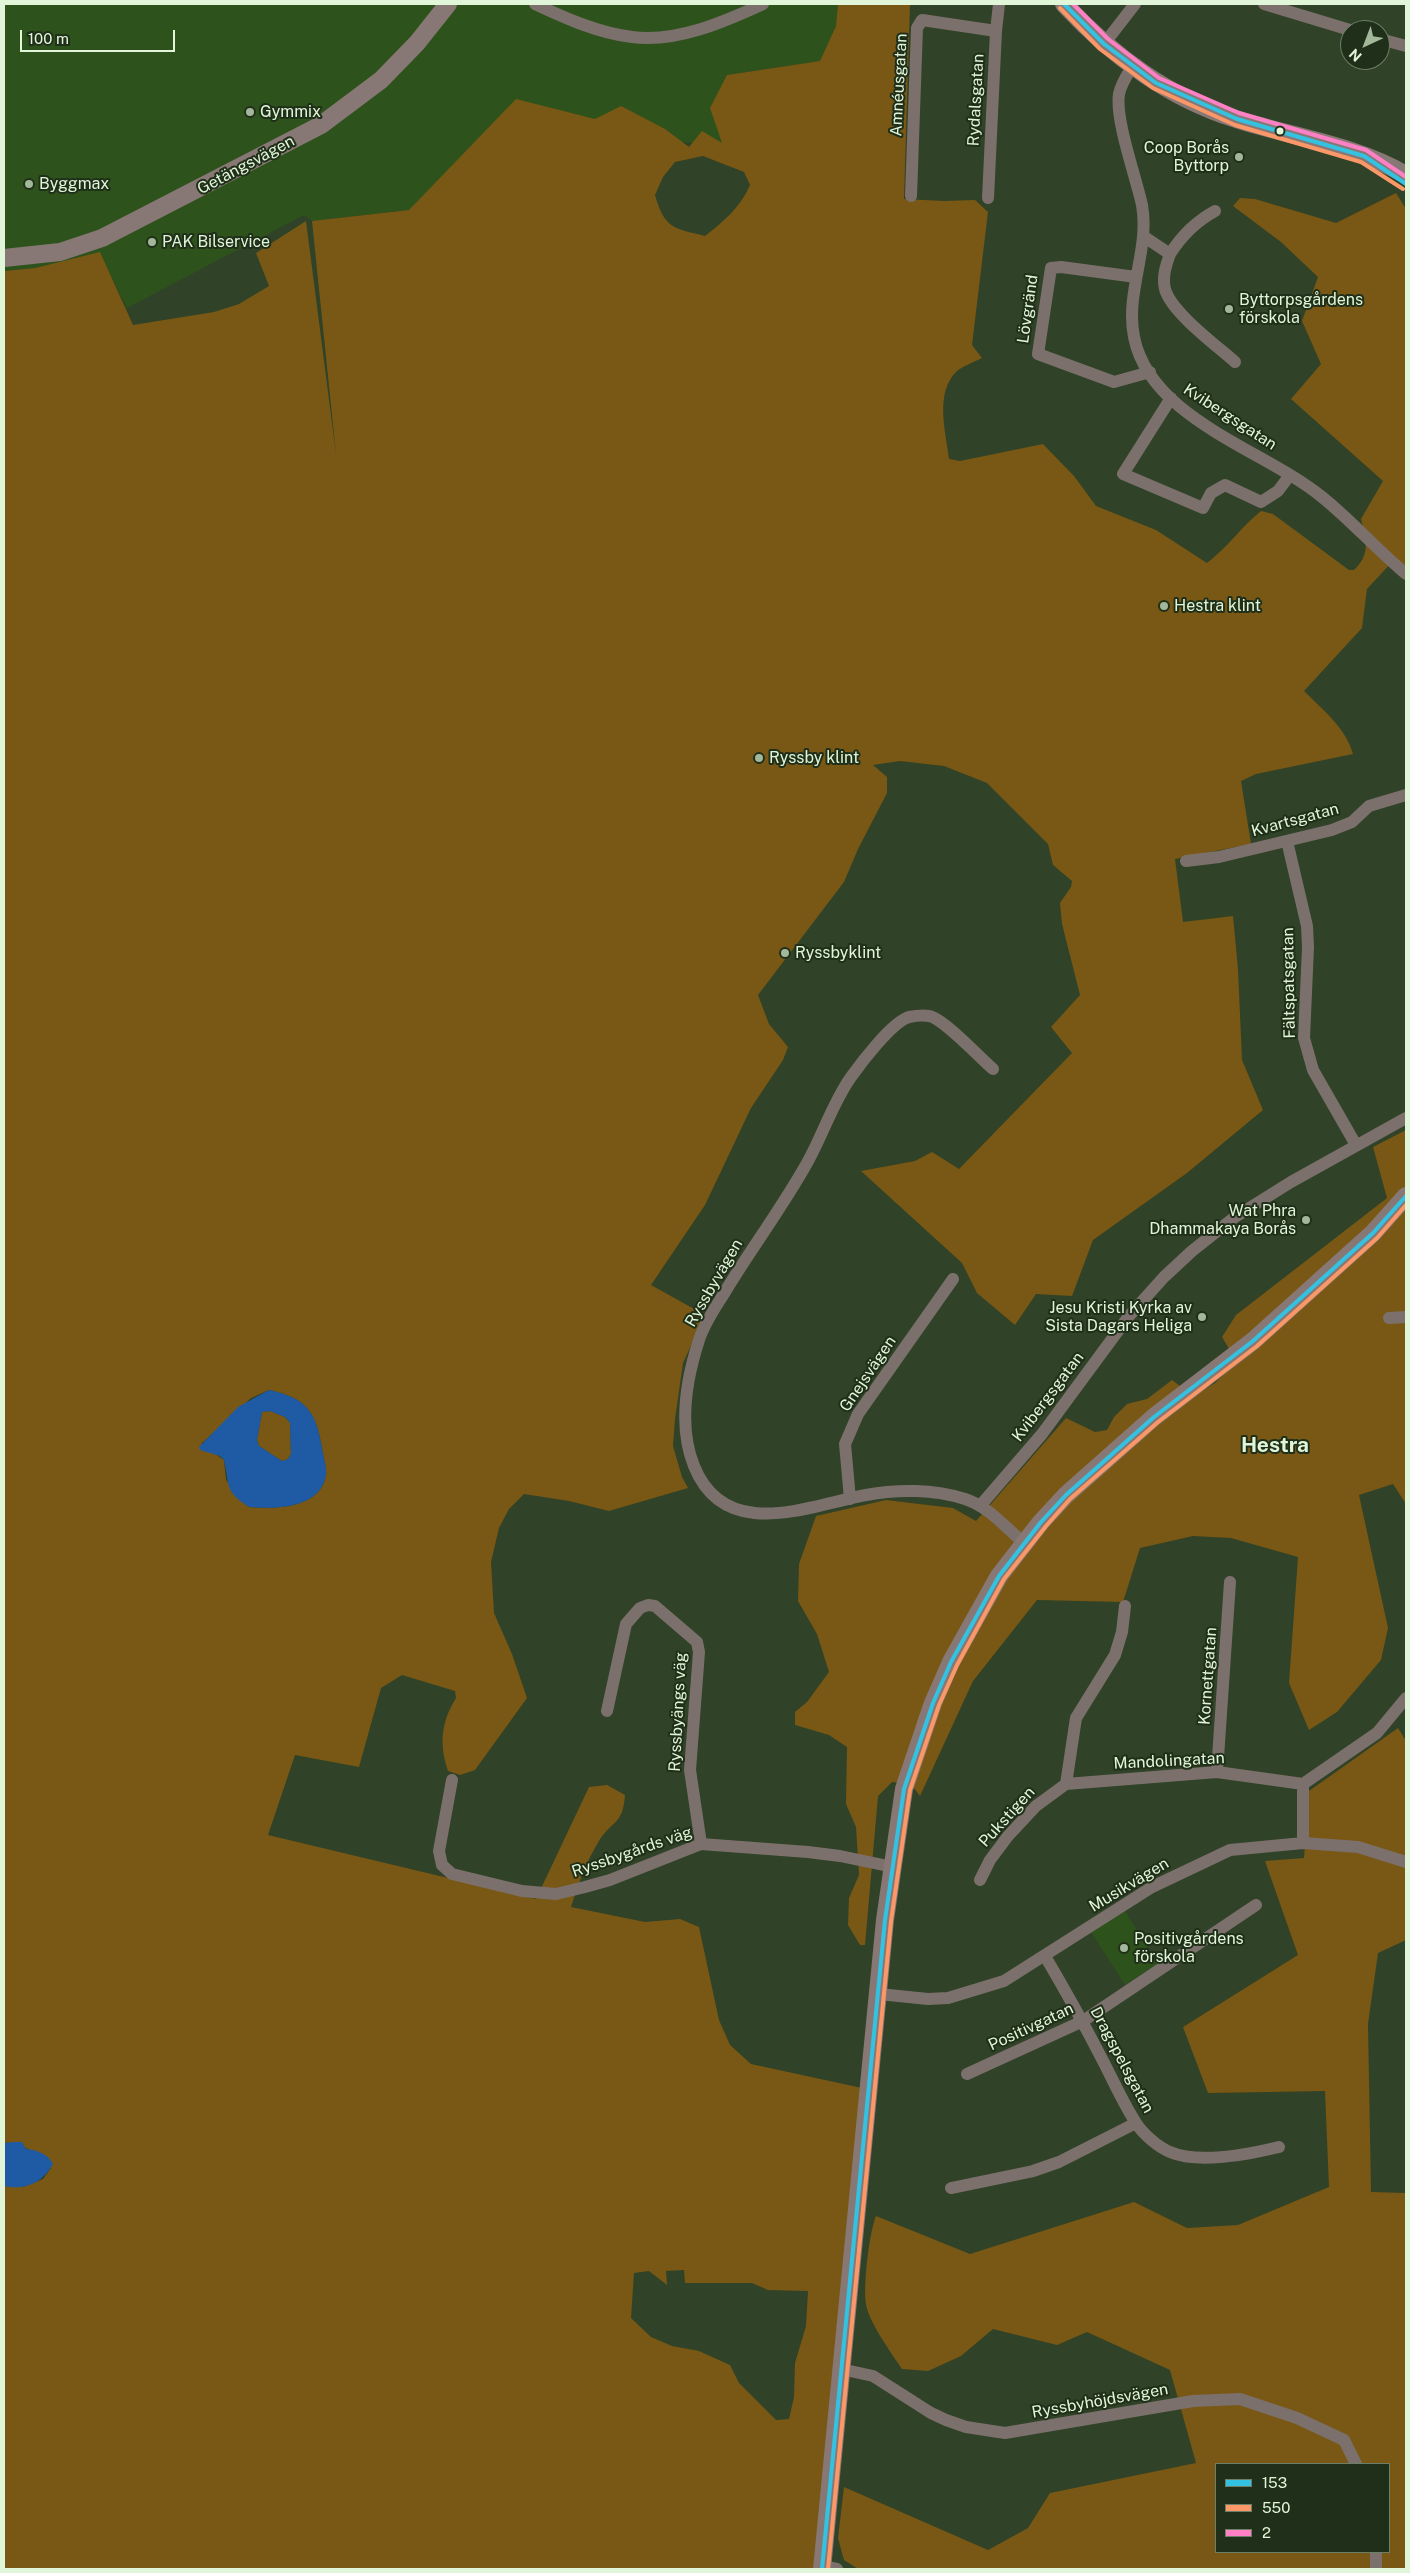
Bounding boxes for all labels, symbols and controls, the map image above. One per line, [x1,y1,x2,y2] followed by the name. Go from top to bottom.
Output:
[22,20,178,52] scale bar
[1340,20,1390,70] north arrow
[28,30,69,47] text: 100 m
[887,33,911,137] street label: Amnéusgatan
[1346,46,1365,65] text: N
[964,53,988,147] street label: Rydalsgatan
[260,102,321,122] place label: Gymmix
[244,106,256,118] marker: Gymmix
[1275,126,1285,136] unlabelled marker
[194,131,298,199] street label: Getängsvägen
[1144,138,1229,176] place label: Coop Borås Byttorp
[1233,151,1245,163] marker: Coop Borås Byttorp
[39,174,109,194] place label: Byggmax
[23,178,35,190] marker: Byggmax
[162,232,270,252] place label: PAK Bilservice
[146,236,158,248] marker: PAK Bilservice
[1014,273,1042,345] street label: Lövgränd
[1239,290,1363,328] place label: Byttorpsgårdens förskola
[1223,303,1235,315] marker: Byttorpsgårdens förskola
[1180,380,1280,454] street label: Kvibergsgatan
[1174,596,1261,616] place label: Hestra klint
[1158,600,1170,612] marker: Hestra klint
[769,748,859,768] place label: Ryssby klint
[753,752,765,764] marker: Ryssby klint
[1249,799,1341,841] street label: Kvartsgatan
[1278,927,1300,1039] street label: Fältspatsgatan
[795,943,881,963] place label: Ryssbyklint
[779,947,791,959] marker: Ryssbyklint
[1149,1201,1296,1239] place label: Wat Phra Dhammakaya Borås
[1300,1214,1312,1226] marker: Wat Phra Dhammakaya Borås
[681,1236,747,1330] street label: Ryssbyvägen
[1045,1298,1192,1336] place label: Jesu Kristi Kyrka av Sista Dagars Heliga
[1196,1311,1208,1323] marker: Jesu Kristi Kyrka av Sista Dagars Heliga
[836,1333,900,1415] street label: Gnejsvägen
[1008,1348,1088,1446] street label: Kvibergsgatan
[1241,1433,1309,1459] district label: Hestra
[1195,1626,1221,1726] street label: Kornettgatan
[665,1652,691,1772] street label: Ryssbyängs väg
[1113,1748,1225,1774] street label: Mandolingatan
[975,1783,1039,1851] street label: Pukstigen
[569,1822,695,1882] street label: Ryssbygårds väg
[1086,1854,1172,1916] street label: Musikvägen
[1134,1929,1244,1967] place label: Positivgårdens förskola
[1118,1942,1130,1954] marker: Positivgårdens förskola
[985,1999,1077,2055] street label: Positivgatan
[1086,2004,1158,2116] street label: Dragspelsgatan
[1030,2380,1170,2422] street label: Ryssbyhöjdsvägen
[1215,2463,1390,2553] legend
[1262,2474,1287,2491] text: 153
[1262,2499,1290,2516] text: 550
[1262,2524,1271,2541] text: 2

